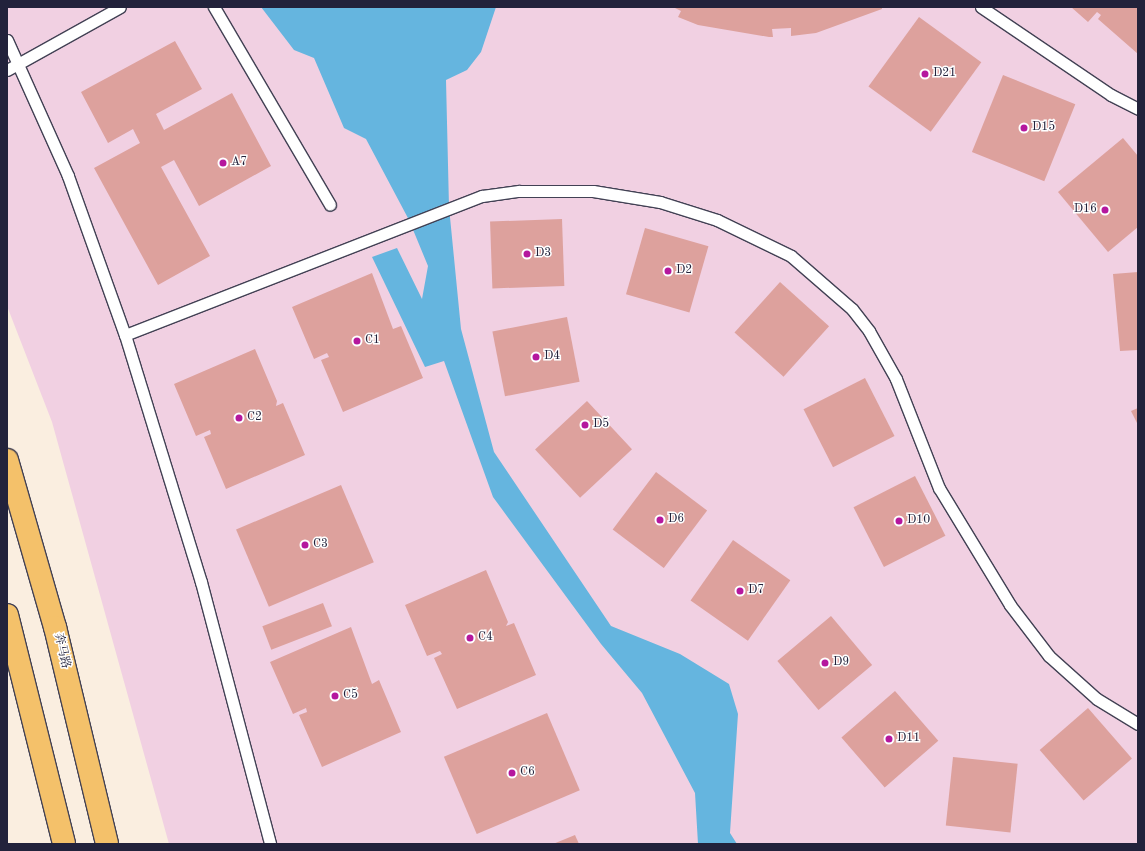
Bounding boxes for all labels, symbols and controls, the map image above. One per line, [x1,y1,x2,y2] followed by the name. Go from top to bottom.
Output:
[933,67,956,81] place label: D21
[920,69,930,79] marker: D21
[1032,121,1055,135] place label: D15
[1019,123,1029,133] marker: D15
[231,156,247,170] place label: A7
[218,158,228,168] marker: A7
[1074,203,1097,217] place label: D16
[1100,205,1110,215] marker: D16
[535,247,551,261] place label: D3
[522,249,532,259] marker: D3
[676,264,692,278] place label: D2
[663,266,673,276] marker: D2
[365,334,380,348] place label: C1
[352,336,362,346] marker: C1
[544,350,560,364] place label: D4
[531,352,541,362] marker: D4
[247,411,262,425] place label: C2
[234,413,244,423] marker: C2
[593,418,609,432] place label: D5
[580,420,590,430] marker: D5
[668,513,684,527] place label: D6
[907,514,930,528] place label: D10
[655,515,665,525] marker: D6
[894,516,904,526] marker: D10
[313,538,328,552] place label: C3
[300,540,310,550] marker: C3
[748,584,764,598] place label: D7
[735,586,745,596] marker: D7
[478,631,493,645] place label: C4
[50,632,72,670] street label: 奔马路
[465,633,475,643] marker: C4
[833,656,849,670] place label: D9
[820,658,830,668] marker: D9
[343,689,358,703] place label: C5
[330,691,340,701] marker: C5
[897,732,920,746] place label: D11
[884,734,894,744] marker: D11
[520,766,535,780] place label: C6
[507,768,517,778] marker: C6

